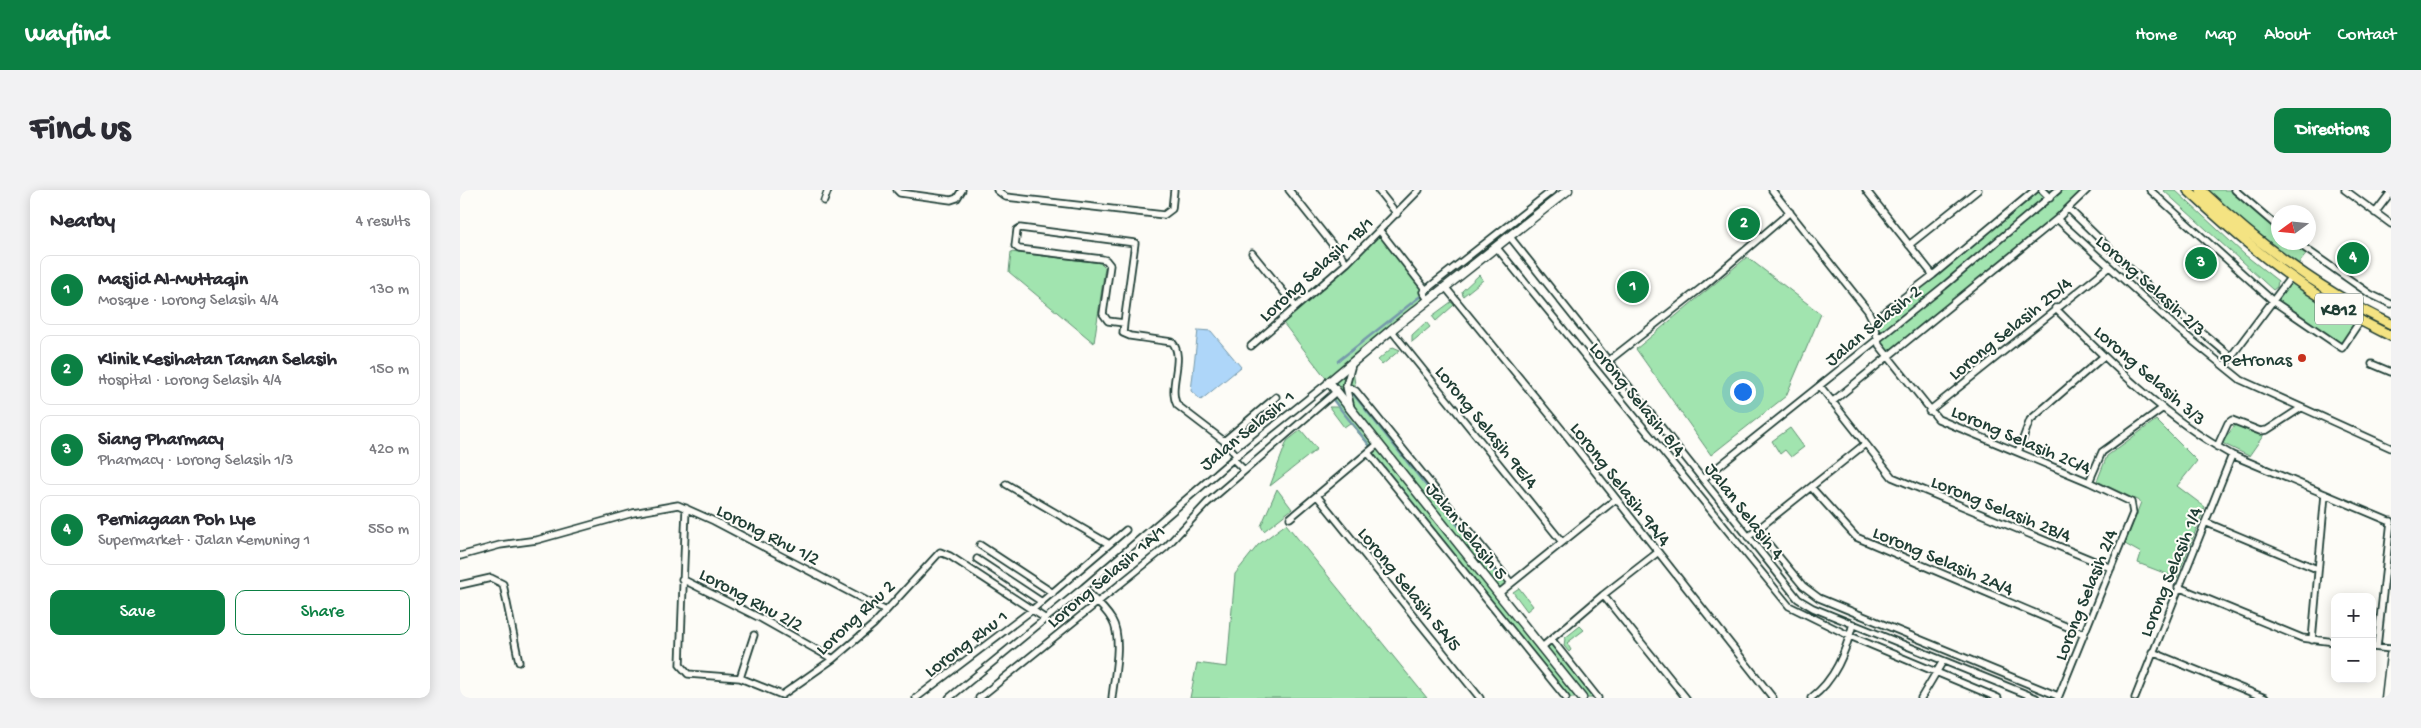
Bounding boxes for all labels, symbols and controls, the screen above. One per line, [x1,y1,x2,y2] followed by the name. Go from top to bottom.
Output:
[25,21,109,50] text: Wayfind
[2135,25,2177,46] text: Home
[2205,25,2236,46] text: Map
[2264,25,2310,46] text: About
[2338,25,2396,46] text: Contact
[2274,108,2391,153] button: Directions
[30,110,130,151] text: Find us
[1728,205,1760,243] pin: 2
[2271,205,2316,250] north arrow
[50,210,115,235] text: Nearby
[355,213,410,232] text: 4 results
[1255,213,1379,328] street label: Lorong Selasih 1B/1
[2092,228,2212,340] street label: Lorong Selasih 2/3
[2337,239,2369,277] pin: 4
[2185,244,2217,282] pin: 3
[1617,268,1649,306] pin: 1
[98,269,248,292] text: Masjid Al-Muttaqin
[1945,273,2078,387] street label: Lorong Selasih 2D/4
[64,281,70,300] text: 1
[370,281,409,300] text: 130 m
[1821,281,1927,373] street label: Jalan Selasih 2
[98,292,279,311] text: Mosque · Lorong Selasih 4/4
[2315,294,2363,324] road number: K812
[2088,322,2210,432] street label: Lorong Selasih 3/3
[1583,338,1690,462] street label: Lorong Selasih 8/4
[98,349,337,372] text: Klinik Kesihatan Taman Selasih
[2220,350,2293,373] place label: Petronas
[2296,352,2308,364] marker: Petronas
[63,361,71,380] text: 2
[370,361,409,380] text: 150 m
[1429,362,1542,494] street label: Lorong Selasih 9E/4
[98,372,282,391] text: Hospital · Lorong Selasih 4/4
[1730,379,1756,405] your location
[1196,386,1300,477] street label: Jalan Selasih 1
[1947,401,2094,481] street label: Lorong Selasih 2C/4
[1564,418,1675,552] street label: Lorong Selasih 9A/4
[98,429,224,452] text: Siang Pharmacy
[63,441,71,460] text: 3
[369,441,409,460] text: 420 m
[98,452,293,471] text: Pharmacy · Lorong Selasih 1/3
[1698,459,1788,565] street label: Jalan Selasih 4
[1927,472,2074,549] street label: Lorong Selasih 2B/4
[1419,479,1511,585] street label: Jalan Selasih 5
[712,500,823,572] street label: Lorong Rhu 1/2
[2136,504,2209,641] street label: Lorong Selasih 1/4
[98,509,255,532] text: Perniagaan Poh Lye
[63,521,71,540] text: 4
[368,521,409,540] text: 550 m
[1043,521,1171,634] street label: Lorong Selasih 1A/1
[1869,522,2017,602] street label: Lorong Selasih 2A/4
[1351,524,1465,657] street label: Lorong Selasih 5A/5
[2050,526,2124,664] street label: Lorong Selasih 2/4
[98,532,310,551] text: Supermarket · Jalan Kemuning 1
[694,564,806,638] street label: Lorong Rhu 2/2
[812,576,901,661] street label: Lorong Rhu 2
[50,590,225,635] button: Save
[235,590,410,635] button: Share
[2331,593,2376,683] map controls
[2331,593,2376,638] button: +
[921,606,1014,684] street label: Lorong Rhu 1
[2331,638,2376,683] button: −

